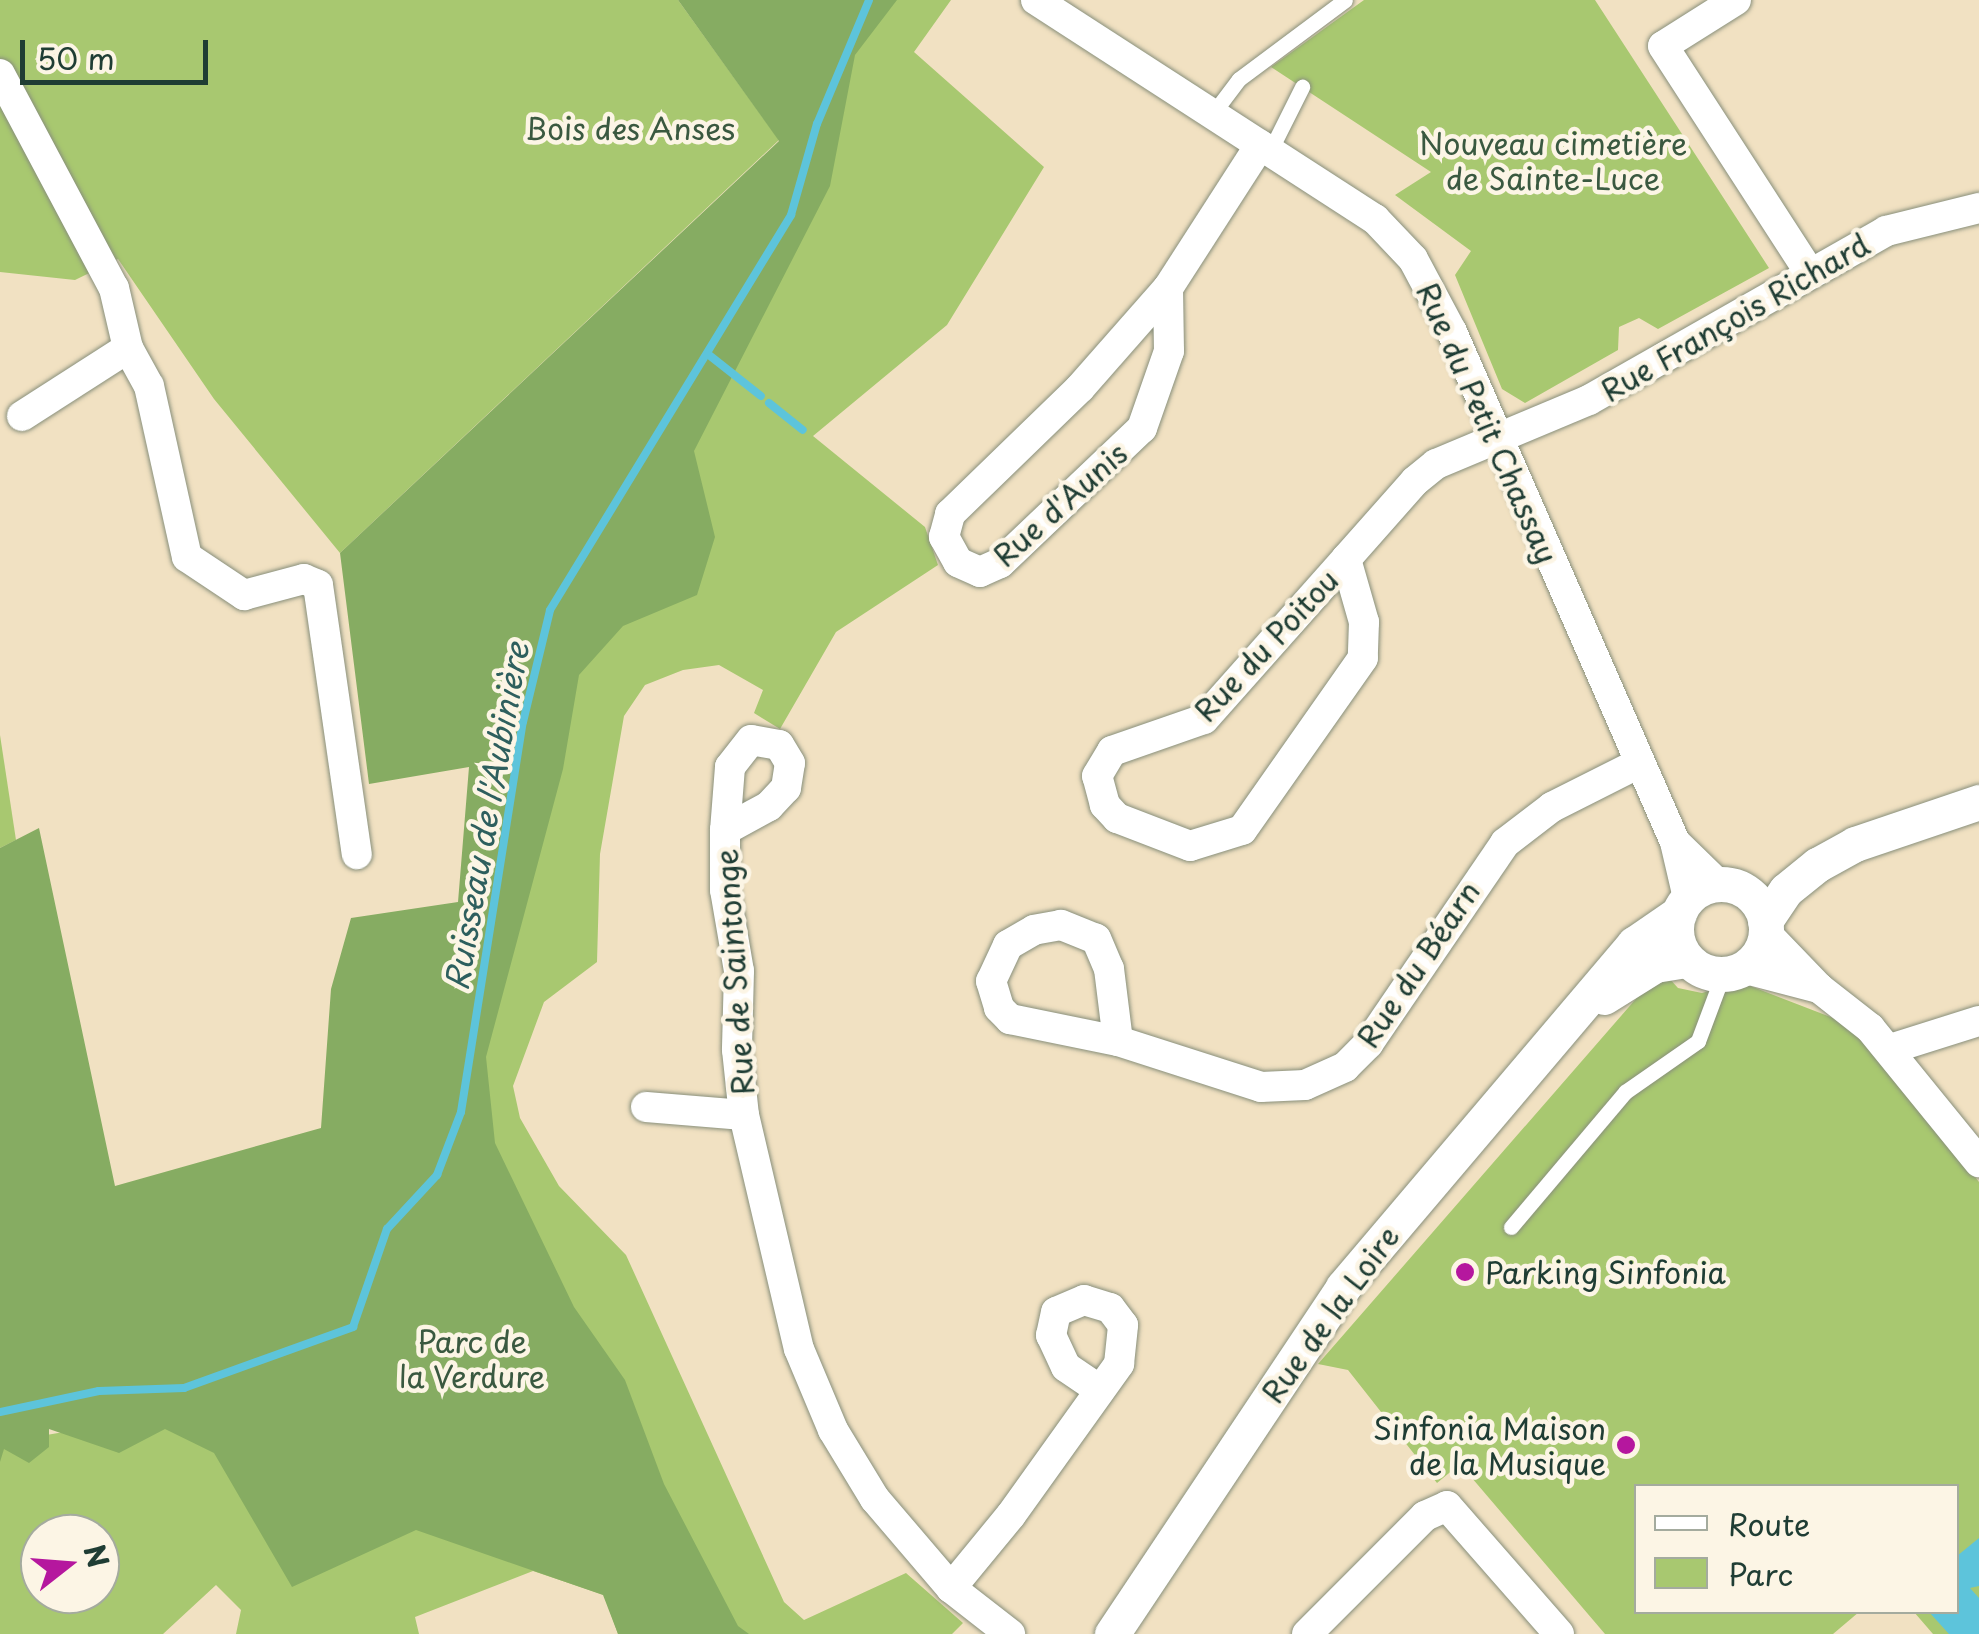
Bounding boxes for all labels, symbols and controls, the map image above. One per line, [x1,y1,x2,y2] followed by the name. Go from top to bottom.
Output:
[25,20,212,82] scale bar
[37,35,115,80] text: 50 m
[524,110,736,146] park label: Bois des Anses
[1418,125,1688,196] park label: Nouveau cimetière de Sainte-Luce
[1593,225,1877,409] street label: Rue François Richard
[1409,275,1567,571] street label: Rue du Petit Chassay
[985,434,1135,574] street label: Rue d'Aunis
[1185,560,1347,730] street label: Rue du Poitou
[436,638,536,994] water label: Ruisseau de l'Aubinière
[707,845,761,1099] street label: Rue de Saintonge
[1348,872,1488,1056] street label: Rue du Béarn
[1252,1216,1408,1412] street label: Rue de la Loire
[1485,1254,1726,1290] place label: Parking Sinfonia
[1454,1261,1476,1283] marker: Parking Sinfonia
[398,1323,546,1394] park label: Parc de la Verdure
[1373,1410,1606,1480] place label: Sinfonia Maison de la Musique
[1615,1434,1637,1456] marker: Sinfonia Maison de la Musique
[1634,1484,1959,1614] legend
[1728,1501,1810,1546] text: Route
[20,1514,120,1614] north arrow
[73,1539,121,1573] text: N
[1728,1551,1793,1596] text: Parc

